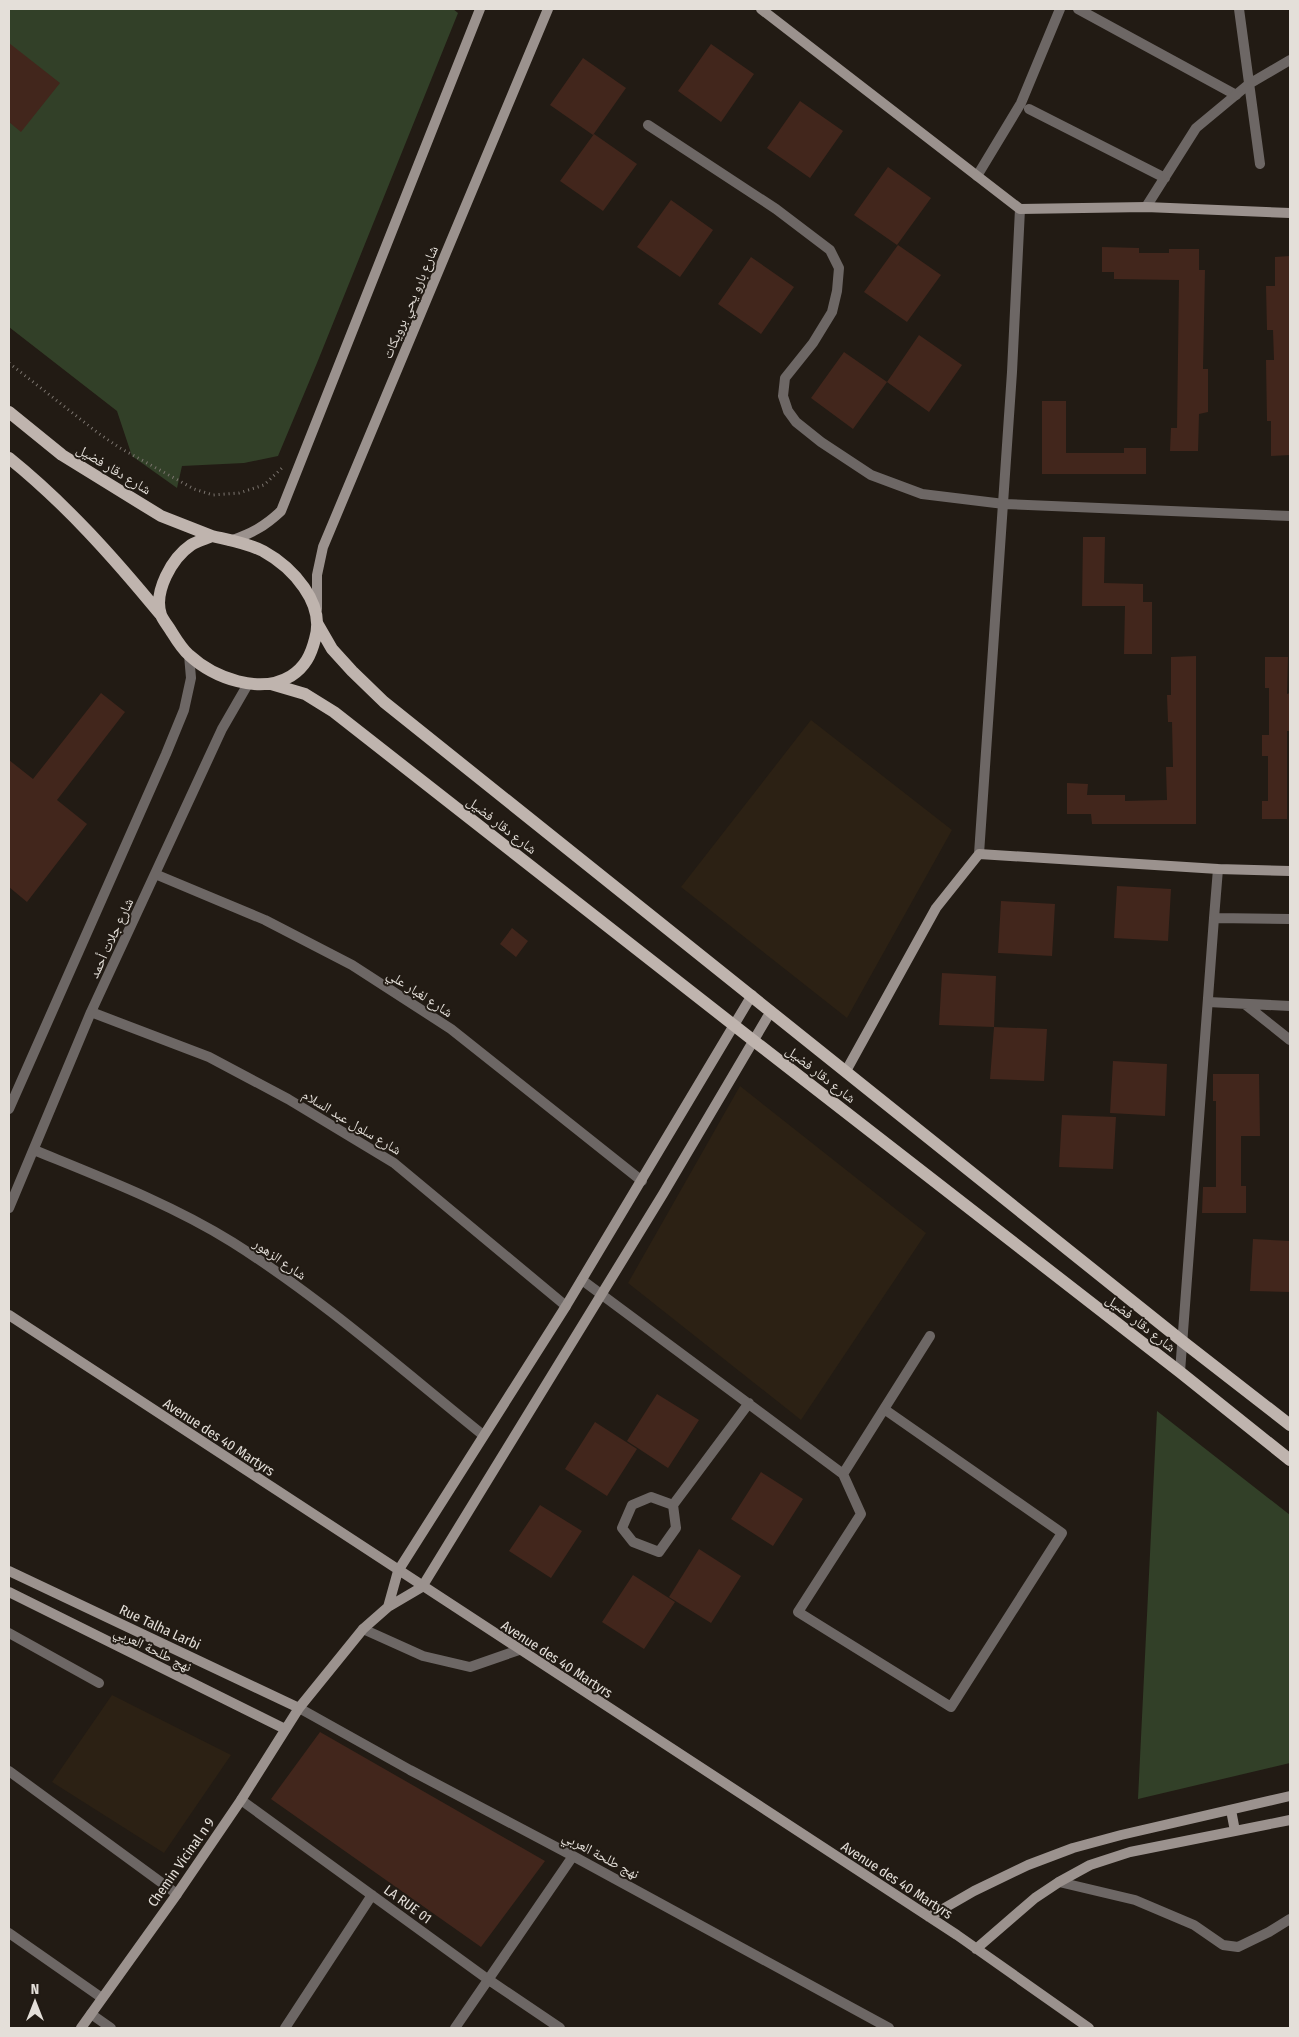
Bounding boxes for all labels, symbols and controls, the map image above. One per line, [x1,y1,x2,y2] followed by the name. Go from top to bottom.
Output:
[379,243,444,362] street label: شارع بارو يحي برويكات
[73,441,154,499] street label: شارع دقار فضيل
[463,793,540,859] street label: شارع دقار فضيل
[86,896,138,981] street label: شارع جلات أحمد
[382,966,456,1023] street label: شارع لغبار علي
[782,1042,859,1108] street label: شارع دقار فضيل
[299,1086,404,1160] street label: شارع سلول عبد السلام
[248,1234,310,1285] street label: شارع الزهور
[1102,1291,1179,1357] street label: شارع دقار فضيل
[160,1395,278,1480] street label: Avenue des 40 Martyrs
[116,1601,203,1654] street label: Rue Talha Larbi
[498,1617,616,1702] street label: Avenue des 40 Martyrs
[110,1623,195,1678] street label: نهج طلحة العربي
[144,1814,219,1910] street label: Chemin Vicinal n 9
[558,1828,642,1885] street label: نهج طلحة العربي
[838,1838,956,1923] street label: Avenue des 40 Martyrs
[381,1881,435,1927] street label: LA RUE 01
[10,1977,60,2027] north arrow
[31,1981,39,1998] text: N

